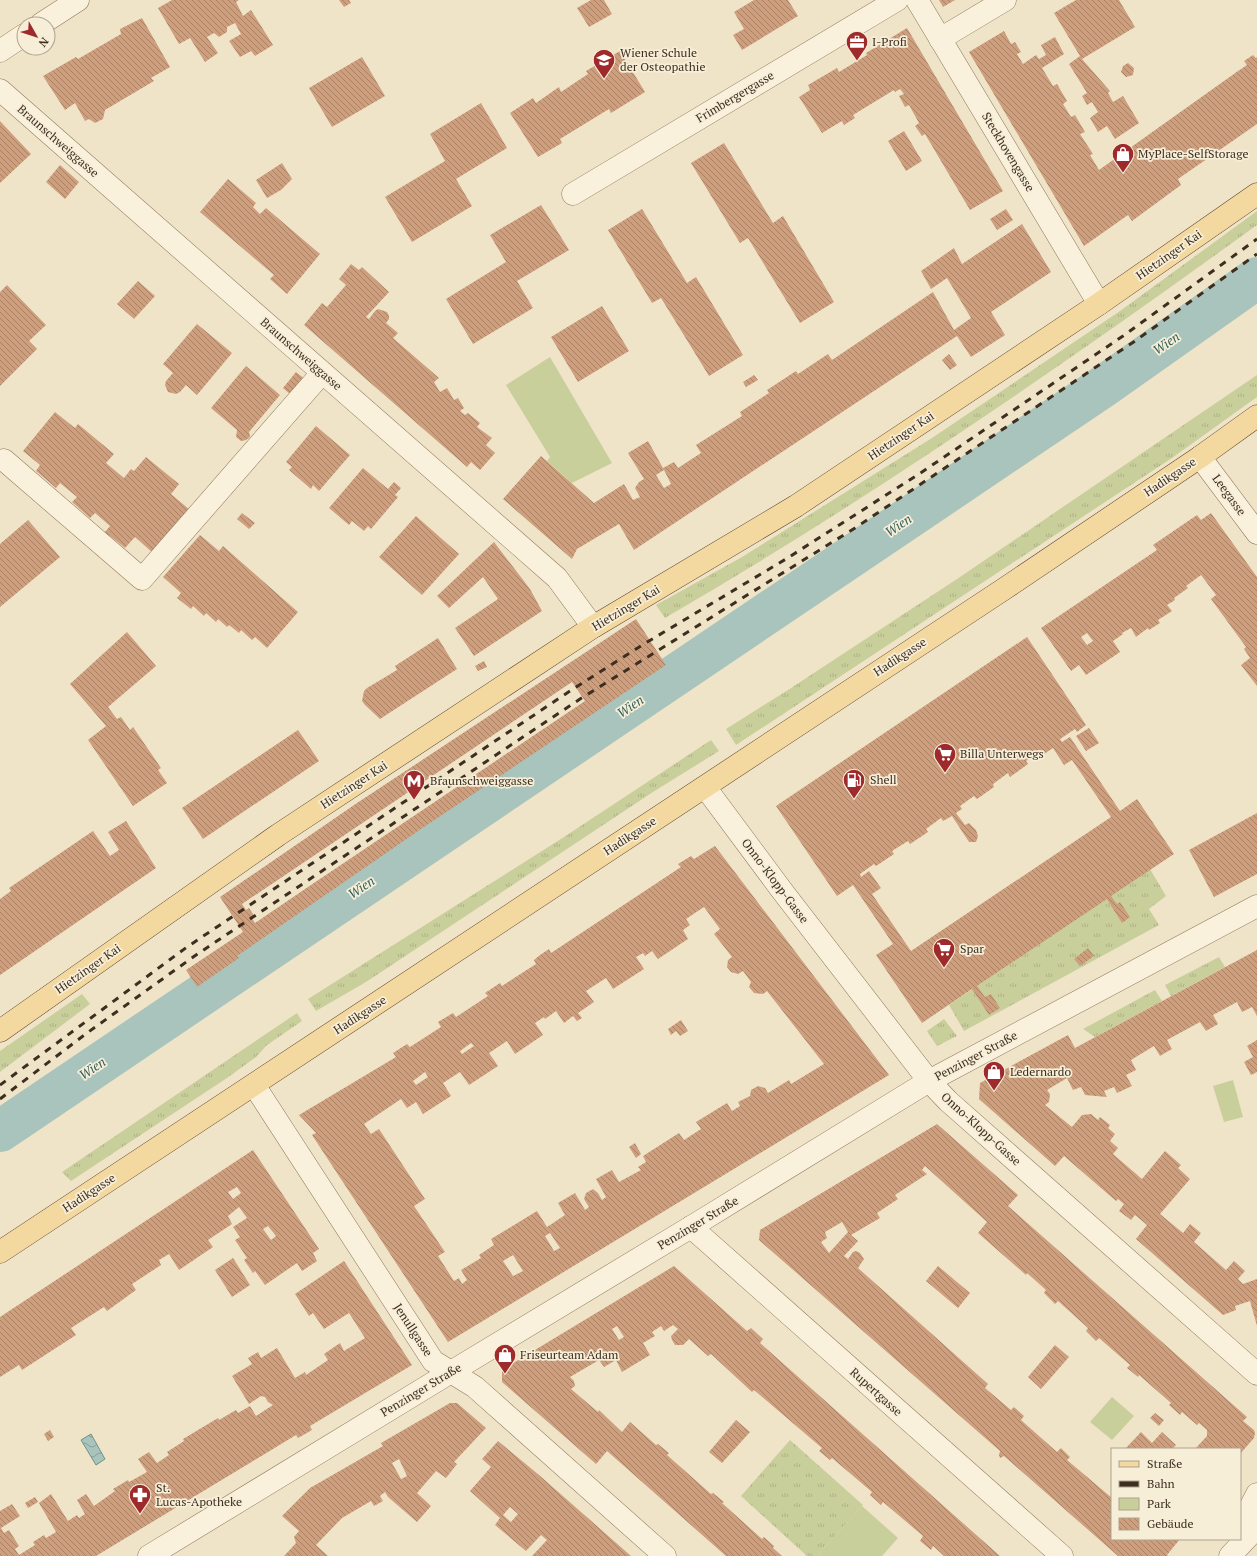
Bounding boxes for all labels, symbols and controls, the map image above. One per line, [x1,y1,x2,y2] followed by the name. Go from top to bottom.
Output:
[16,16,56,56] north arrow
[844,29,870,62] office icon: I-Profi
[872,34,907,49] place label: I-Profi
[35,35,52,50] text: N
[620,45,705,74] place label: Wiener Schule der Osteopathie
[591,47,617,80] school or university icon: Wiener Schule der Osteopathie
[693,67,776,126] street label: Frimbergergasse
[14,101,102,180] street label: Braunschweiggasse
[979,109,1038,194] street label: Steckhovengasse
[1110,141,1136,174] shop icon: MyPlace-SelfStorage
[1138,146,1249,161] place label: MyPlace-SelfStorage
[1133,226,1205,283] street label: Hietzinger Kai
[257,314,345,393] street label: Braunschweiggasse
[1149,327,1183,359] water label: Wien
[865,408,937,463] street label: Hietzinger Kai
[1141,454,1199,500] street label: Hadikgasse
[1209,471,1249,518] street label: Leegasse
[881,510,915,540] water label: Wien
[589,581,663,634] street label: Hietzinger Kai
[871,634,929,679] street label: Hadikgasse
[613,691,647,721] water label: Wien
[932,741,958,774] supermarket icon: Billa Unterwegs
[960,746,1044,761] place label: Billa Unterwegs
[317,757,390,812] street label: Hietzinger Kai
[841,767,867,800] fuel station icon: Shell
[401,768,427,801] metro station icon: Braunschweiggasse
[870,772,897,787] place label: Shell
[430,773,533,788] place label: Braunschweiggasse
[601,813,659,858] street label: Hadikgasse
[739,835,812,926] street label: Onno-Klopp-Gasse
[344,872,378,902] water label: Wien
[931,936,957,969] supermarket icon: Spar
[52,940,124,997] street label: Hietzinger Kai
[960,941,984,956] place label: Spar
[331,992,389,1037] street label: Hadikgasse
[932,1027,1020,1084] street label: Penzinger Straße
[75,1053,109,1083] water label: Wien
[981,1059,1007,1092] shop icon: Ledernardo
[1010,1064,1071,1079] place label: Ledernardo
[938,1089,1024,1168] street label: Onno-Klopp-Gasse
[60,1170,118,1215] street label: Hadikgasse
[655,1193,741,1253] street label: Penzinger Straße
[391,1300,436,1359] street label: Jenullgasse
[492,1342,518,1375] shop icon: Friseurteam Adam
[520,1347,619,1362] place label: Friseurteam Adam
[378,1360,464,1420] street label: Penzinger Straße
[847,1364,906,1419] street label: Rupertgasse
[1111,1448,1241,1540] legend
[1147,1456,1182,1471] text: Straße
[1147,1476,1175,1491] text: Bahn
[156,1480,242,1509] place label: St. Lucas-Apotheke
[127,1482,153,1515] pharmacy icon: St. Lucas-Apotheke
[1147,1496,1172,1511] text: Park
[1147,1516,1193,1531] text: Gebäude

